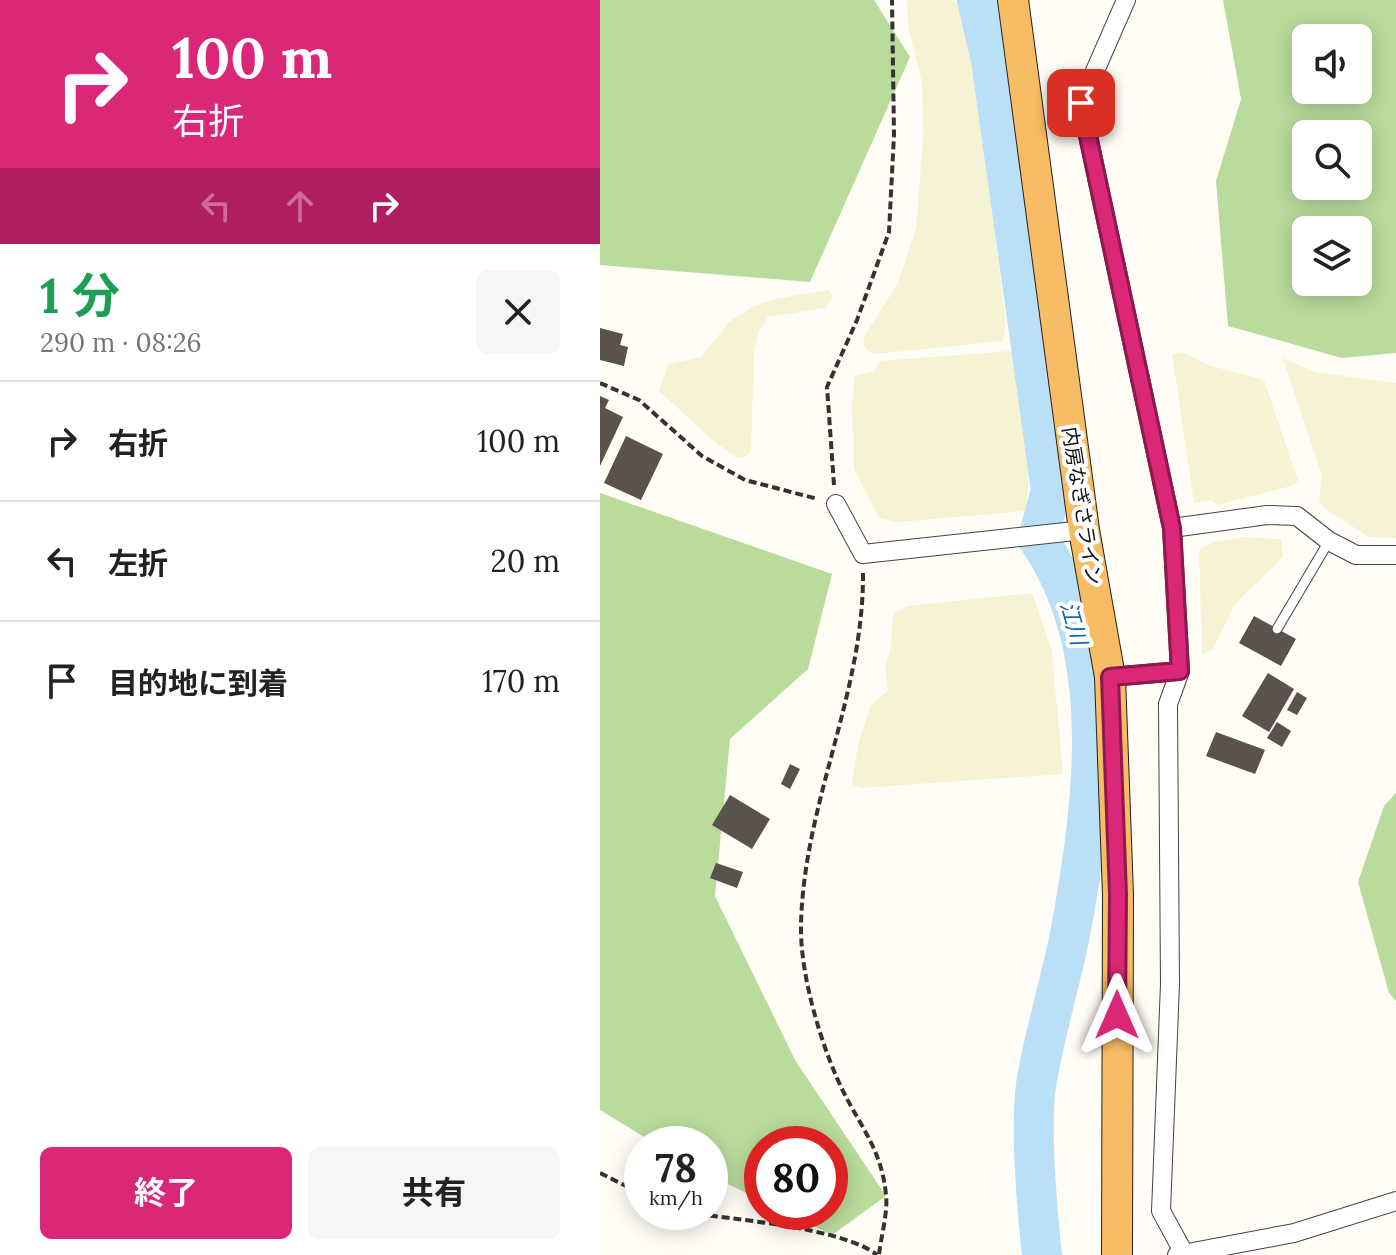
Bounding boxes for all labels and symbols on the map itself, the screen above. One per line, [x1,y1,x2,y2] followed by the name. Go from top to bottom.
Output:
[1047,69,1115,137] pin
[1058,425,1107,587] street label: 内房なぎさライン
[1054,598,1094,650] water label: 江川
[1075,973,1159,1057] position arrow
[744,1126,848,1230] speed limit sign: 80

